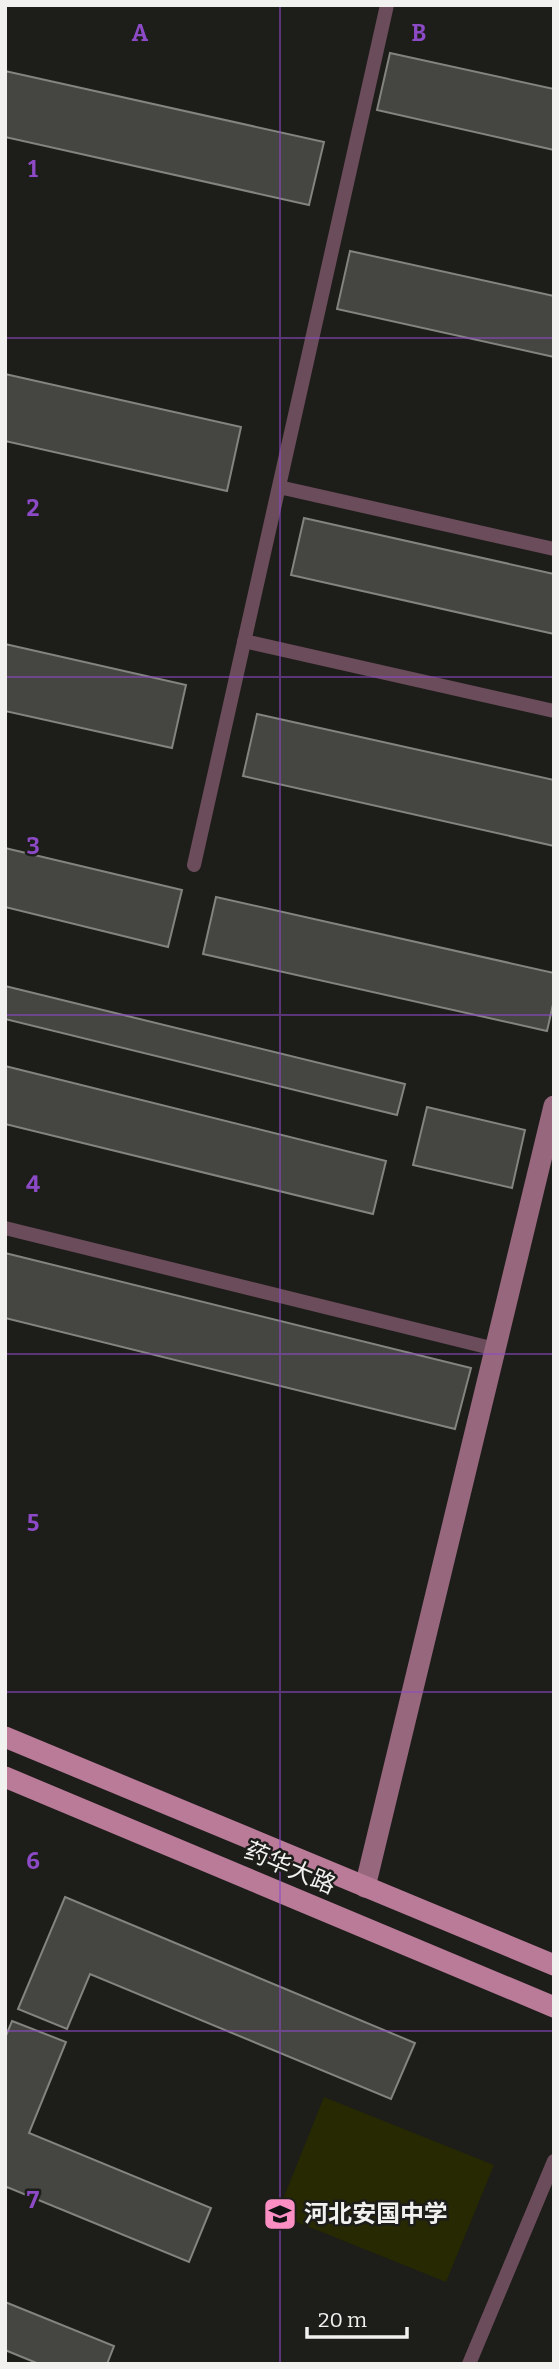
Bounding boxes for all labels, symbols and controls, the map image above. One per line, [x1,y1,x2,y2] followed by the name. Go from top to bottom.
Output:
[132,19,149,47] text: A
[412,19,426,47] text: B
[28,155,38,183] text: 1
[27,494,40,522] text: 2
[26,832,40,860] text: 3
[26,1170,40,1198] text: 4
[27,1509,39,1537] text: 5
[240,1836,340,1900] street label: 药华大路
[26,1847,40,1875] text: 6
[27,2186,40,2214] text: 7
[261,2195,299,2233] school or university icon: 河北安国中学
[304,2200,448,2228] place label: 河北安国中学
[307,2296,407,2340] scale bar
[318,2307,367,2333] text: 20 m

